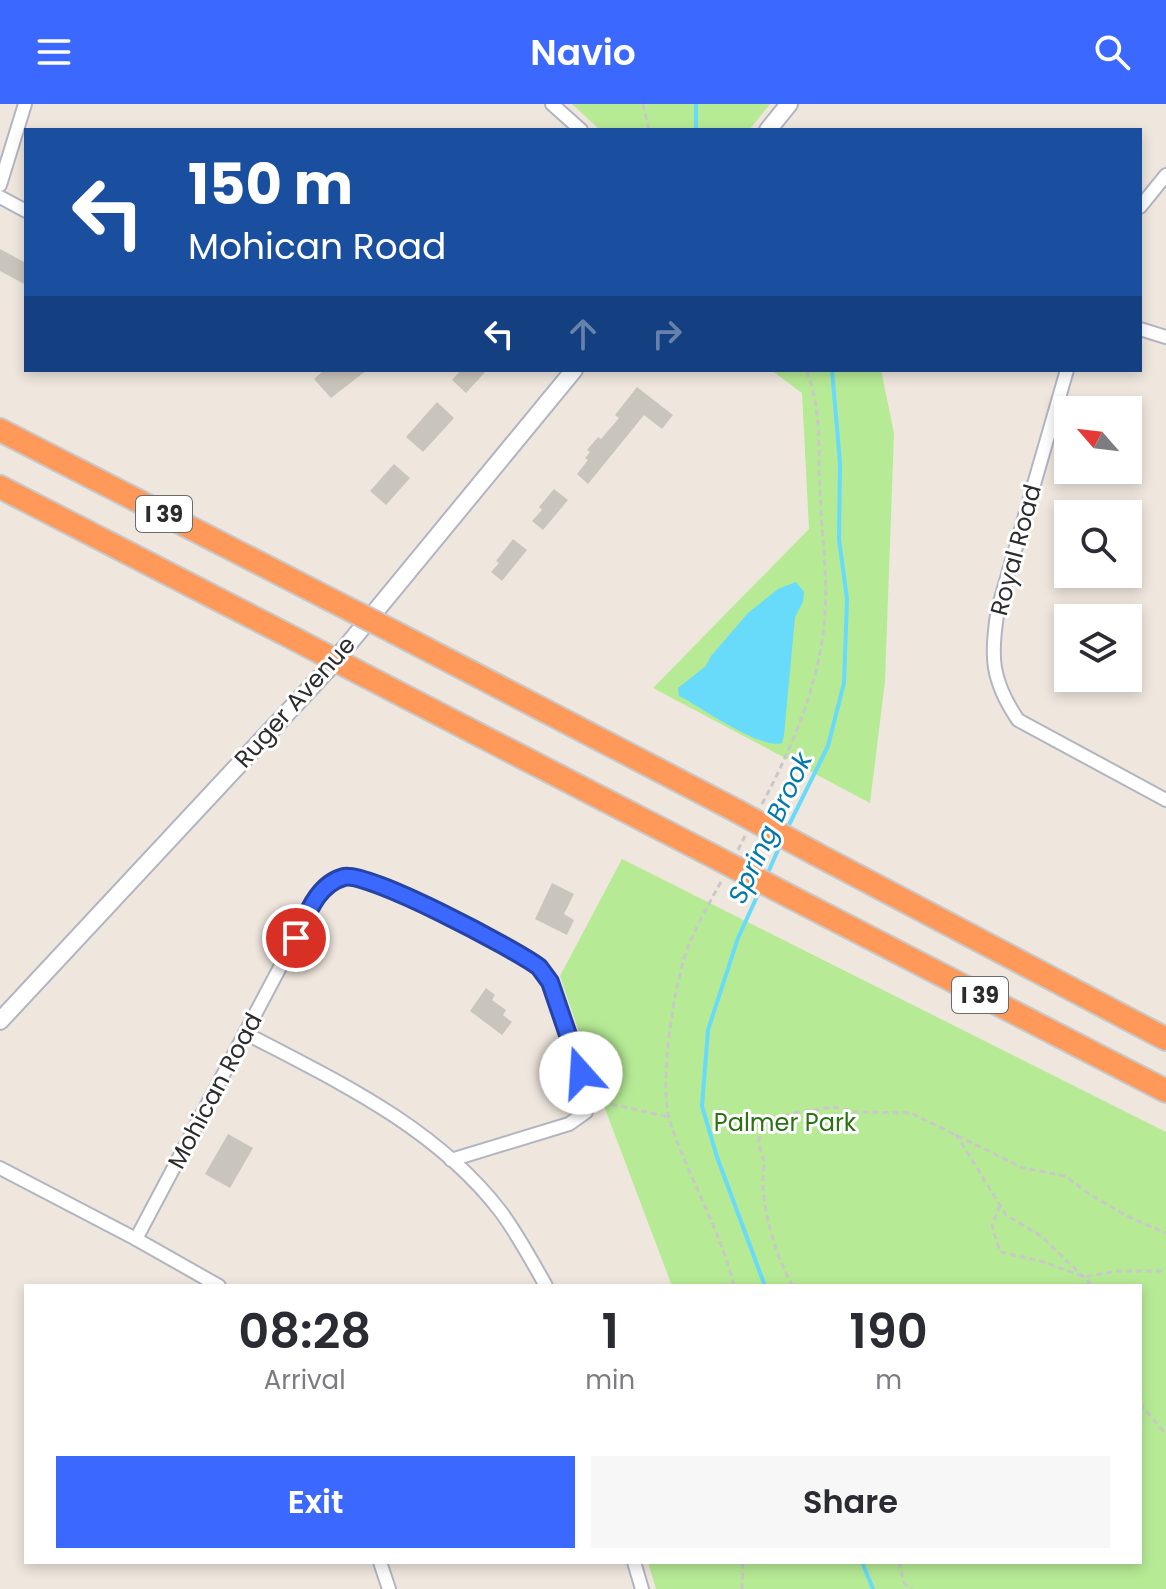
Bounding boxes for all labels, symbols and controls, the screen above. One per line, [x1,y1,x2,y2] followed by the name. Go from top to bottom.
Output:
[530,27,636,78] text: Navio
[32,30,76,74] icon: menu
[1090,30,1134,74] icon: search
[188,145,353,224] text: 150 m
[56,160,160,264] icon: left
[188,221,446,272] text: Mohican Road
[477,312,521,356] icon: left
[561,312,605,356] icon: ahead
[645,312,689,356] icon: right
[1054,396,1142,484] north arrow
[1054,396,1142,692] map controls
[982,481,1049,619] street label: Royal Road
[136,496,192,532] road number: I 39
[1054,500,1142,588] button: search
[1054,604,1142,692] button: layers
[227,629,363,775] street label: Ruger Avenue
[719,745,821,910] water label: Spring Brook
[262,904,330,972] pin
[274,916,318,960] icon: arrive
[952,977,1008,1013] road number: I 39
[160,1007,270,1175] street label: Mohican Road
[539,1031,623,1115] position arrow
[714,1106,857,1139] park label: Palmer Park
[238,1298,371,1365] text: 08:28
[602,1298,619,1365] text: 1
[849,1298,928,1365] text: 190
[264,1362,346,1398] text: Arrival
[585,1362,635,1398] text: min
[875,1362,902,1398] text: m
[56,1456,575,1548] button: Exit
[591,1456,1110,1548] button: Share

